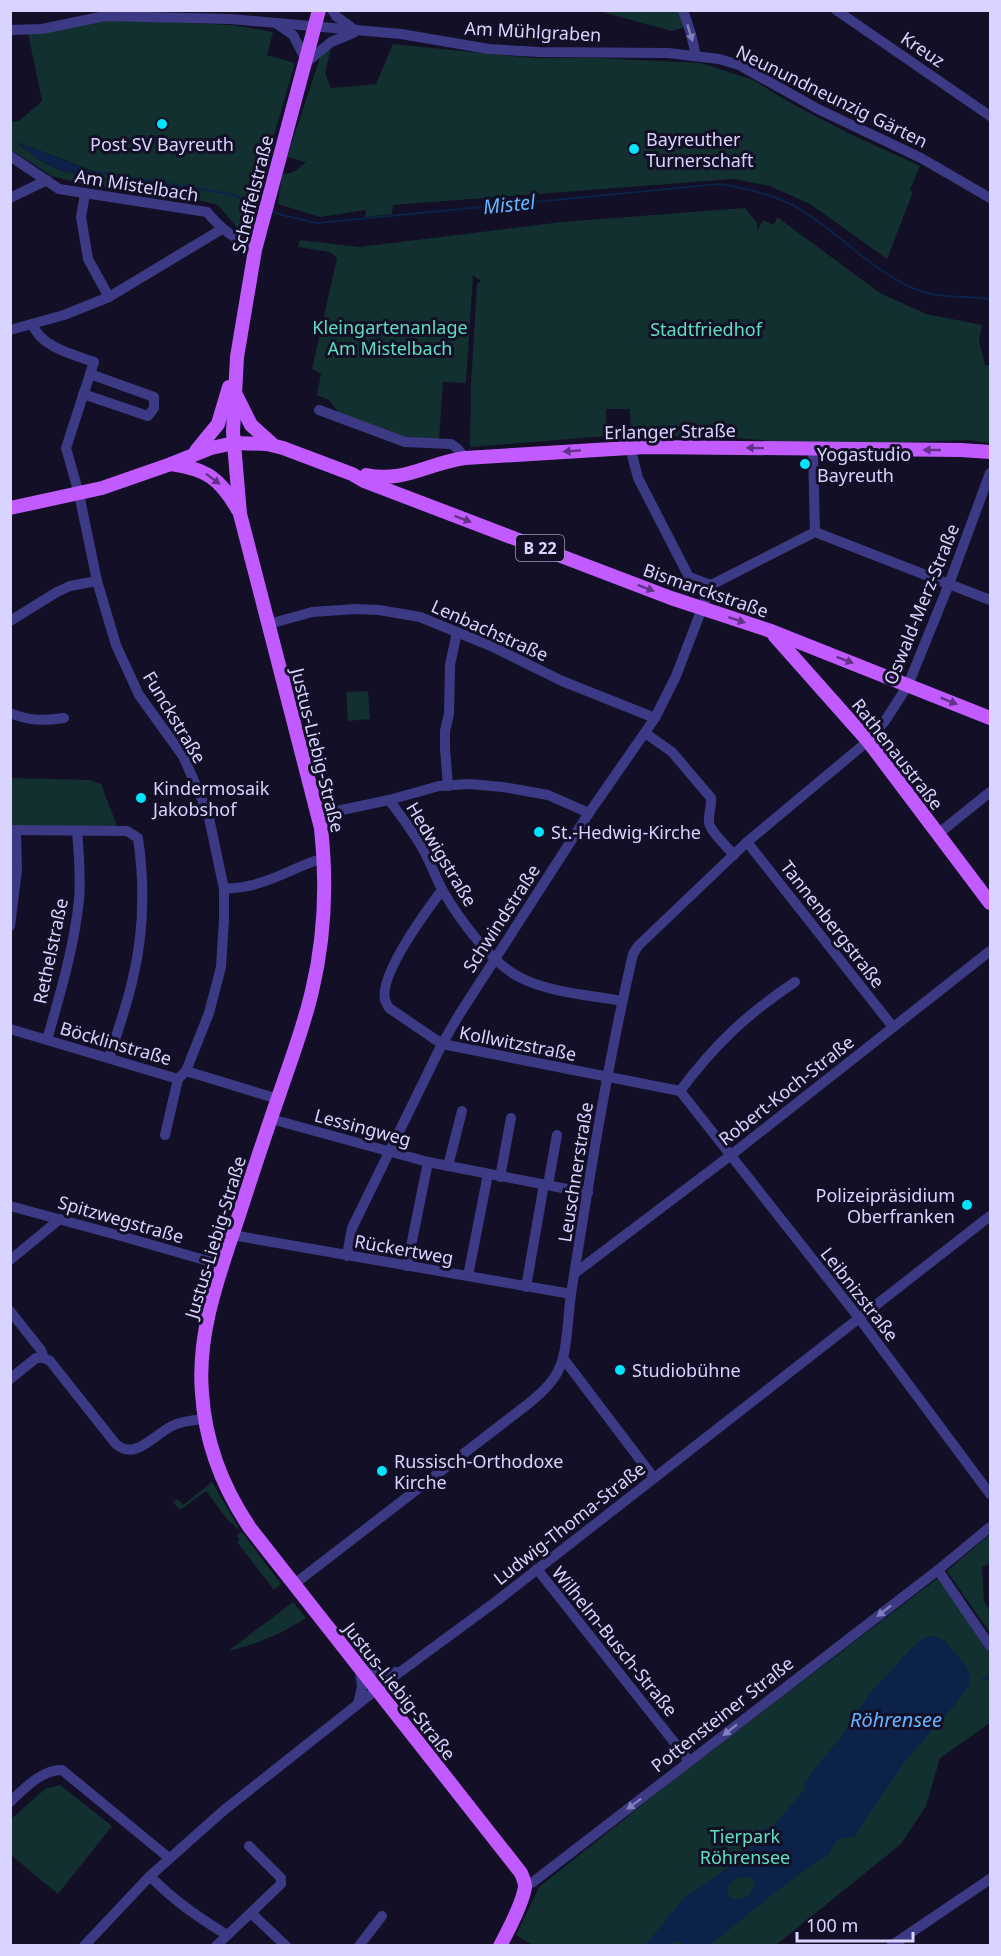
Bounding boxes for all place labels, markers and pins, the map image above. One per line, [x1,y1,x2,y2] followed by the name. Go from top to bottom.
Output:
[155,117,169,131] marker: Post SV Bayreuth
[646,127,754,172] place label: Bayreuther Turnerschaft
[90,132,234,156] place label: Post SV Bayreuth
[627,142,641,156] marker: Bayreuther Turnerschaft
[817,442,911,487] place label: Yogastudio Bayreuth
[798,457,812,471] marker: Yogastudio Bayreuth
[151,776,270,821] place label: Kindermosaik Jakobshof
[134,791,148,805] marker: Kindermosaik Jakobshof
[551,820,701,844] place label: St.-Hedwig-Kirche
[532,825,546,839] marker: St.-Hedwig-Kirche
[816,1183,955,1228] place label: Polizeipräsidium Oberfranken
[960,1198,974,1212] marker: Polizeipräsidium Oberfranken
[632,1358,741,1382] place label: Studiobühne
[613,1363,627,1377] marker: Studiobühne
[394,1449,563,1494] place label: Russisch-Orthodoxe Kirche
[375,1464,389,1478] marker: Russisch-Orthodoxe Kirche

